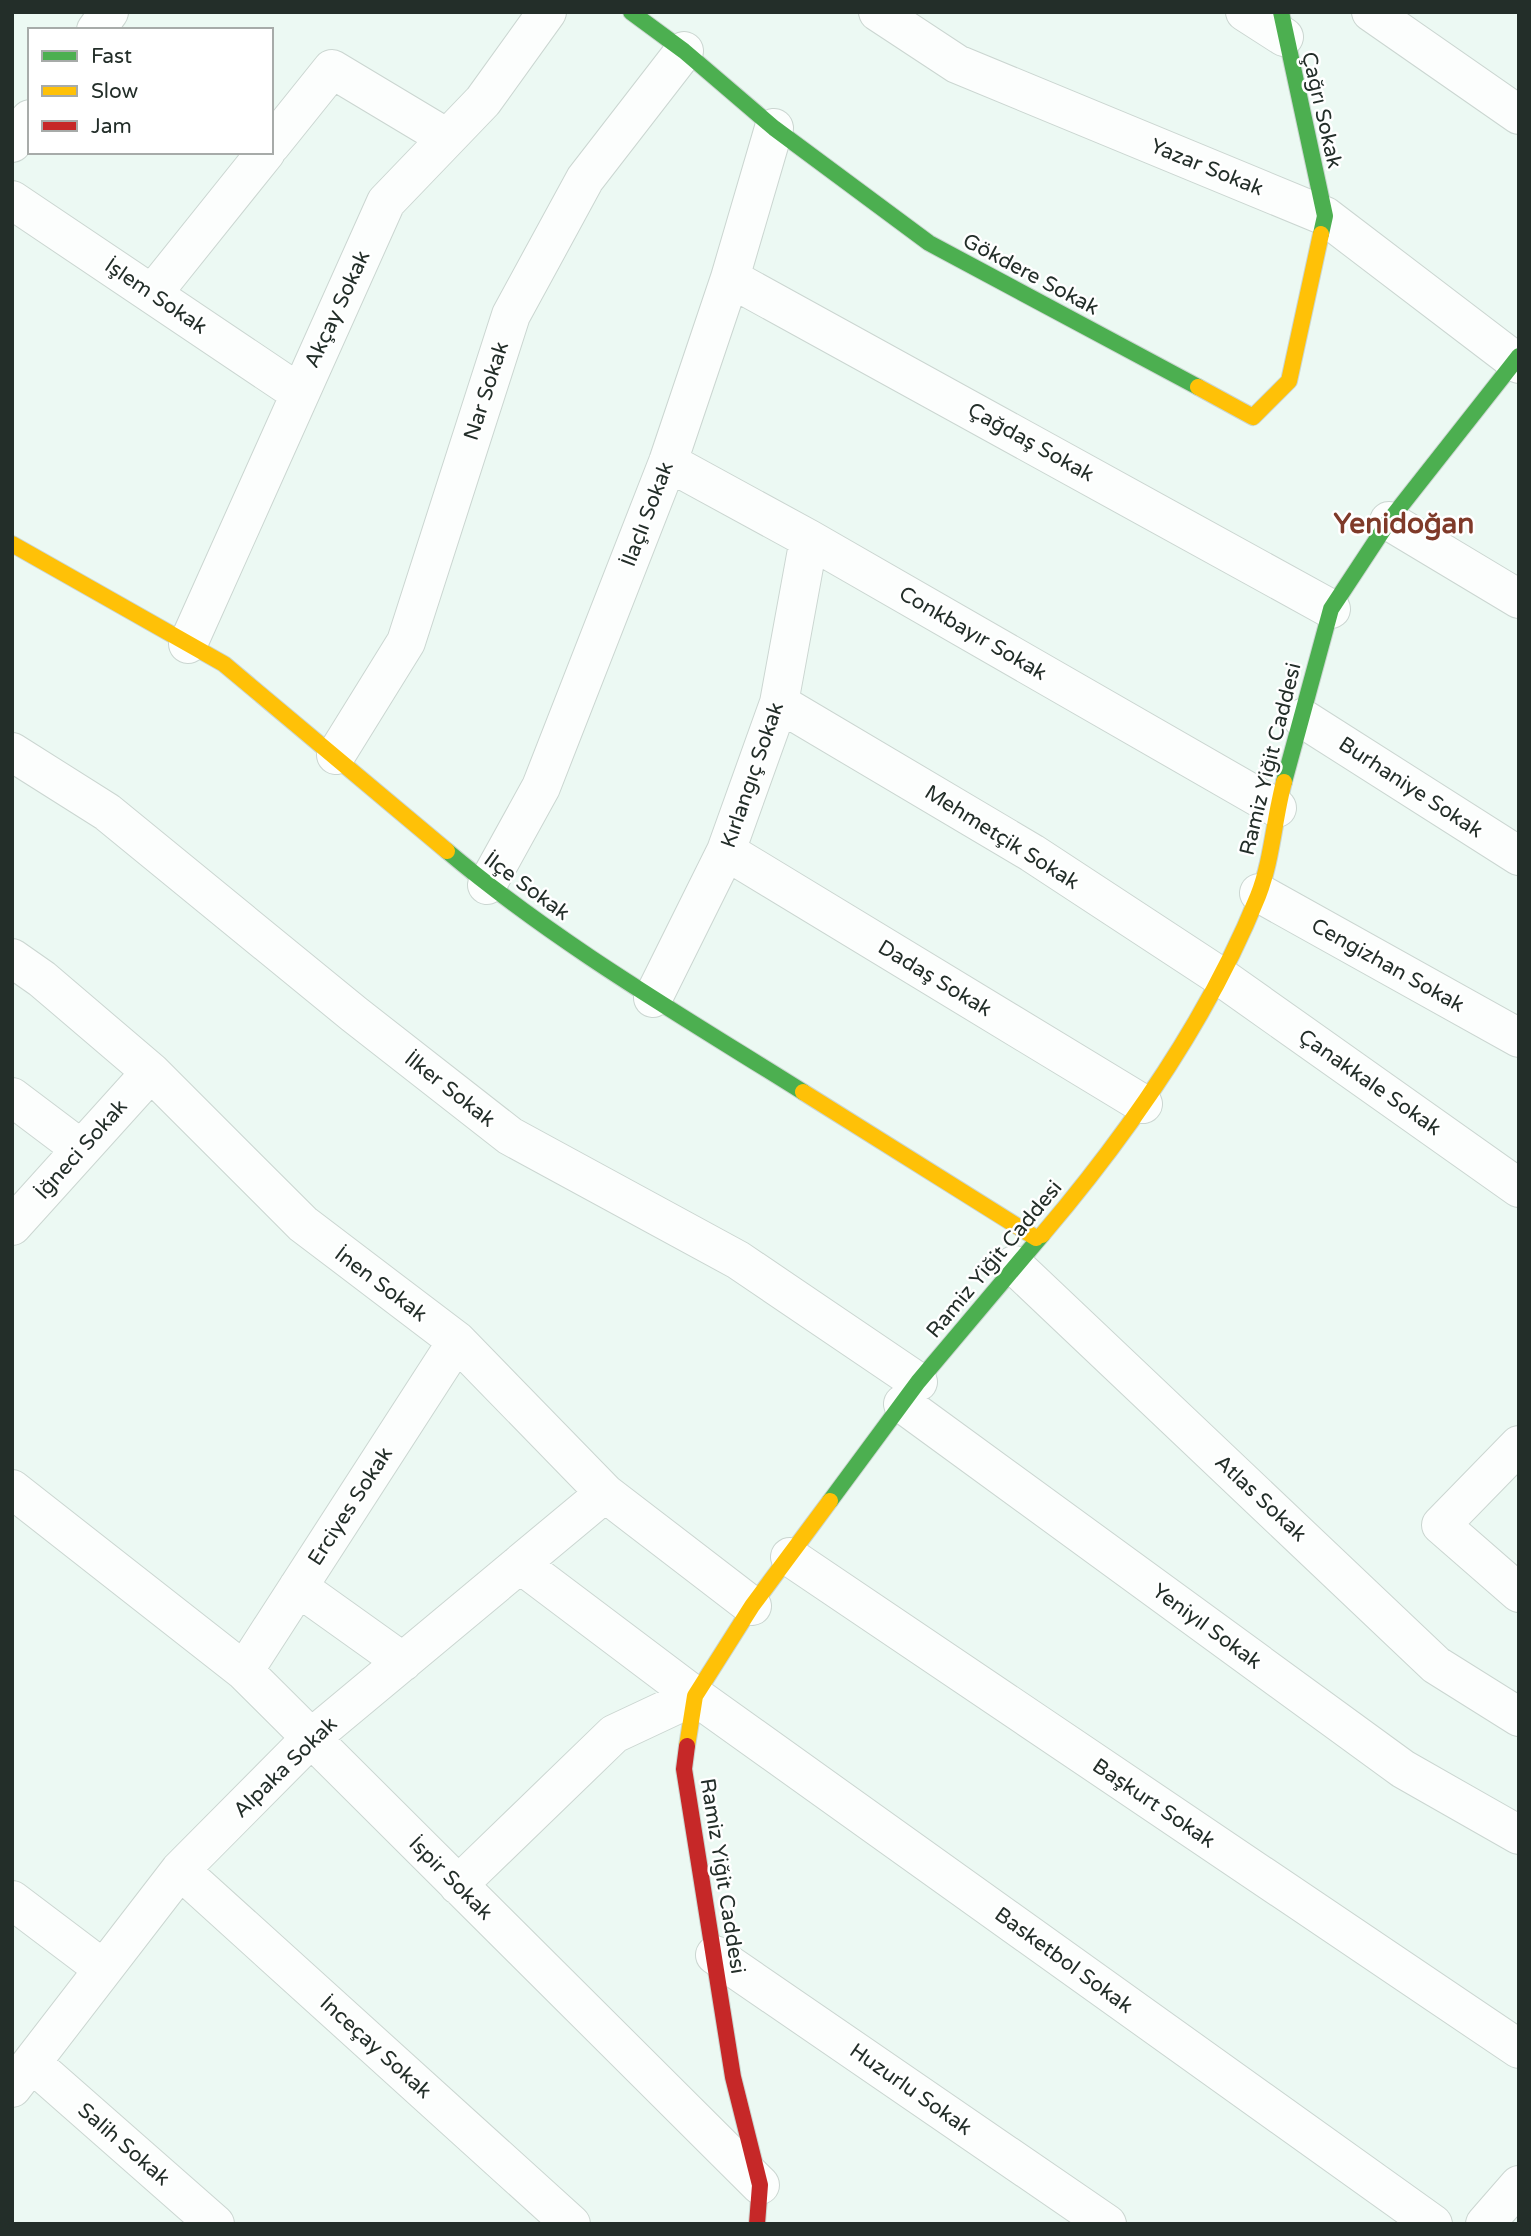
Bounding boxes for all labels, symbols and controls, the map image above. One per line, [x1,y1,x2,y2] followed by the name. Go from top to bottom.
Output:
[28,28,273,154] legend
[91,44,132,69] text: Fast
[1296,50,1347,171] street label: Çağrı Sokak
[91,79,139,104] text: Slow
[91,114,132,139] text: Jam
[1147,133,1267,201] street label: Yazar Sokak
[959,228,1103,321] street label: Gökdere Sokak
[299,247,376,372] street label: Akçay Sokak
[100,253,212,340] street label: İşlem Sokak
[459,339,514,444] street label: Nar Sokak
[963,397,1098,487] street label: Çağdaş Sokak
[616,458,679,570] street label: İlaçlı Sokak
[1334,507,1474,541] district label: Yenidoğan
[894,581,1051,686] street label: Conkbayır Sokak
[1234,660,1307,858] street label: Ramiz Yiğit Caddesi
[716,699,789,851] street label: Kırlangıç Sokak
[1334,732,1487,843] street label: Burhaniye Sokak
[920,780,1084,895] street label: Mehmetçik Sokak
[479,847,574,926] street label: İlçe Sokak
[1307,913,1469,1018] street label: Cengizhan Sokak
[873,935,996,1022] street label: Dadaş Sokak
[1294,1024,1446,1141] street label: Çanakkale Sokak
[400,1046,500,1132] street label: İlker Sokak
[30,1094,133,1204] street label: İğneci Sokak
[921,1176,1067,1343] street label: Ramiz Yiğit Caddesi
[330,1242,432,1327] street label: İnen Sokak
[303,1442,398,1570] street label: Erciyes Sokak
[1210,1450,1312,1547] street label: Atlas Sokak
[1147,1578,1266,1674] street label: Yeniyıl Sokak
[228,1712,342,1823] street label: Alpaka Sokak
[1088,1753,1220,1854] street label: Başkurt Sokak
[695,1776,750,1976] street label: Ramiz Yiğit Caddesi
[404,1831,498,1925] street label: İspir Sokak
[990,1902,1138,2019] street label: Basketbol Sokak
[315,1991,437,2104] street label: İnceçay Sokak
[845,2038,977,2141] street label: Huzurlu Sokak
[73,2098,175,2191] street label: Salih Sokak

